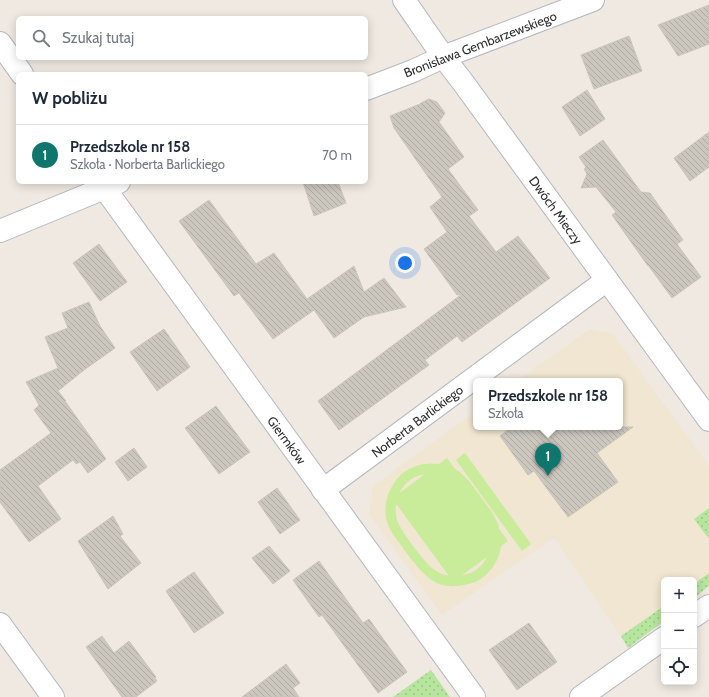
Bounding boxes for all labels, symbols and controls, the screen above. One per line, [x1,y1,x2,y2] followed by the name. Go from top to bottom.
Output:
[401,7,559,81] street label: Bronisława Gembarzewskiego
[16,16,368,60] search box
[30,27,52,49] icon: search
[62,29,134,47] text: Szukaj tutaj
[32,88,107,108] text: W pobliżu
[70,138,190,156] text: Przedszkole nr 158
[43,147,47,163] text: 1
[322,147,352,163] text: 70 m
[70,156,225,172] text: Szkoła · Norberta Barlickiego
[526,173,586,248] street label: Dwóch Mieczy
[395,253,415,273] your location
[473,378,623,430] popup
[368,381,466,461] street label: Norberta Barlickiego
[488,387,608,405] text: Przedszkole nr 158
[488,405,523,421] text: Szkoła
[264,413,310,468] street label: Giermków
[535,443,561,476] pin: 1
[661,577,697,685] map controls
[661,577,697,613] button: +
[661,613,697,649] button: −
[661,649,697,685] button: locate

